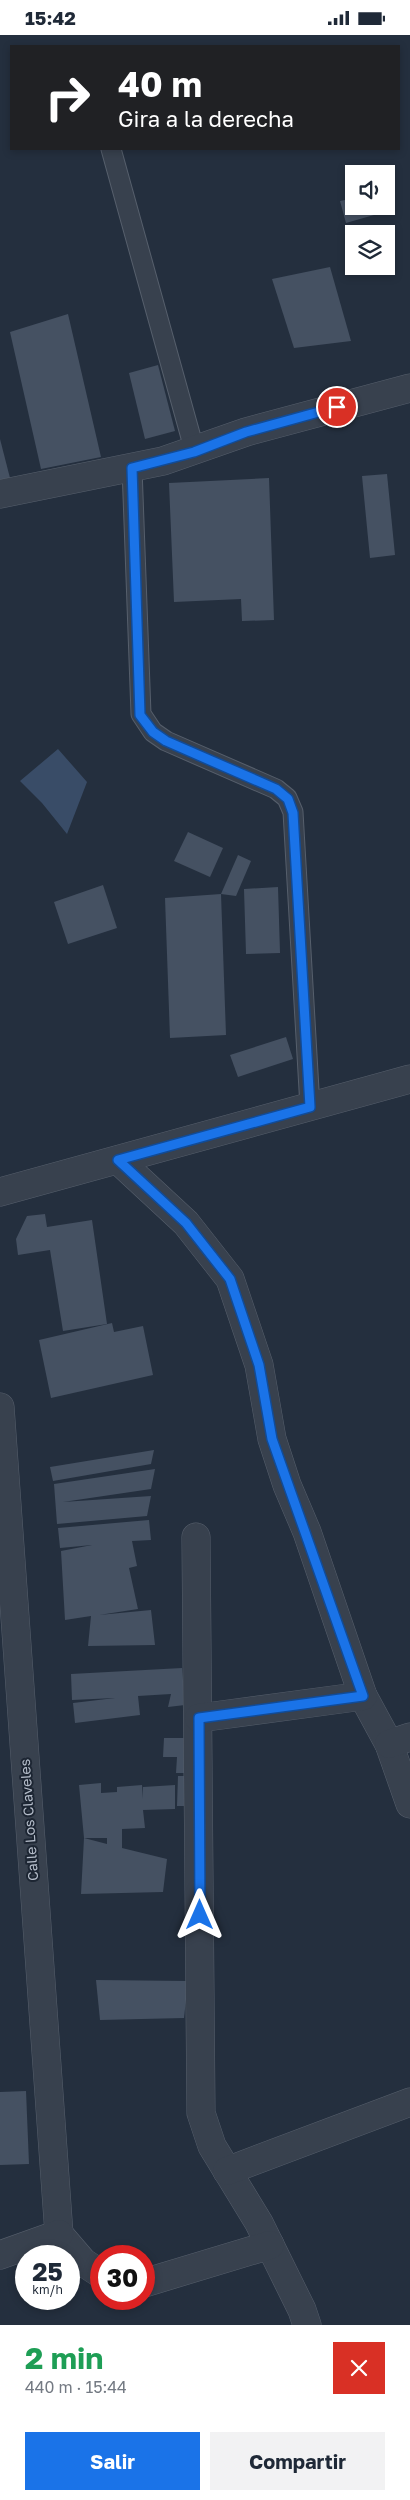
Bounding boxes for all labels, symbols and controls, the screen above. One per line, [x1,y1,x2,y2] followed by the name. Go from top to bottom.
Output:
[25,6,76,29] text: 15:42
[118,63,202,105] text: 40 m
[35,65,100,130] icon: right
[118,105,294,132] text: Gira a la derecha
[345,165,395,275] map controls
[345,165,395,215] button: sound
[345,225,395,275] button: layers
[316,386,358,428] pin
[323,393,351,421] icon: arrive
[16,1758,41,1882] street label: Calle Los Claveles
[173,1888,225,1940] position arrow
[90,2245,155,2310] speed limit sign: 30
[32,2256,63,2287] text: 25
[32,2282,63,2297] text: km/h
[25,2340,103,2376] text: 2 min
[333,2342,385,2394] button: close
[25,2377,127,2397] text: 440 m · 15:44
[25,2432,200,2490] button: Salir
[210,2432,385,2490] button: Compartir

